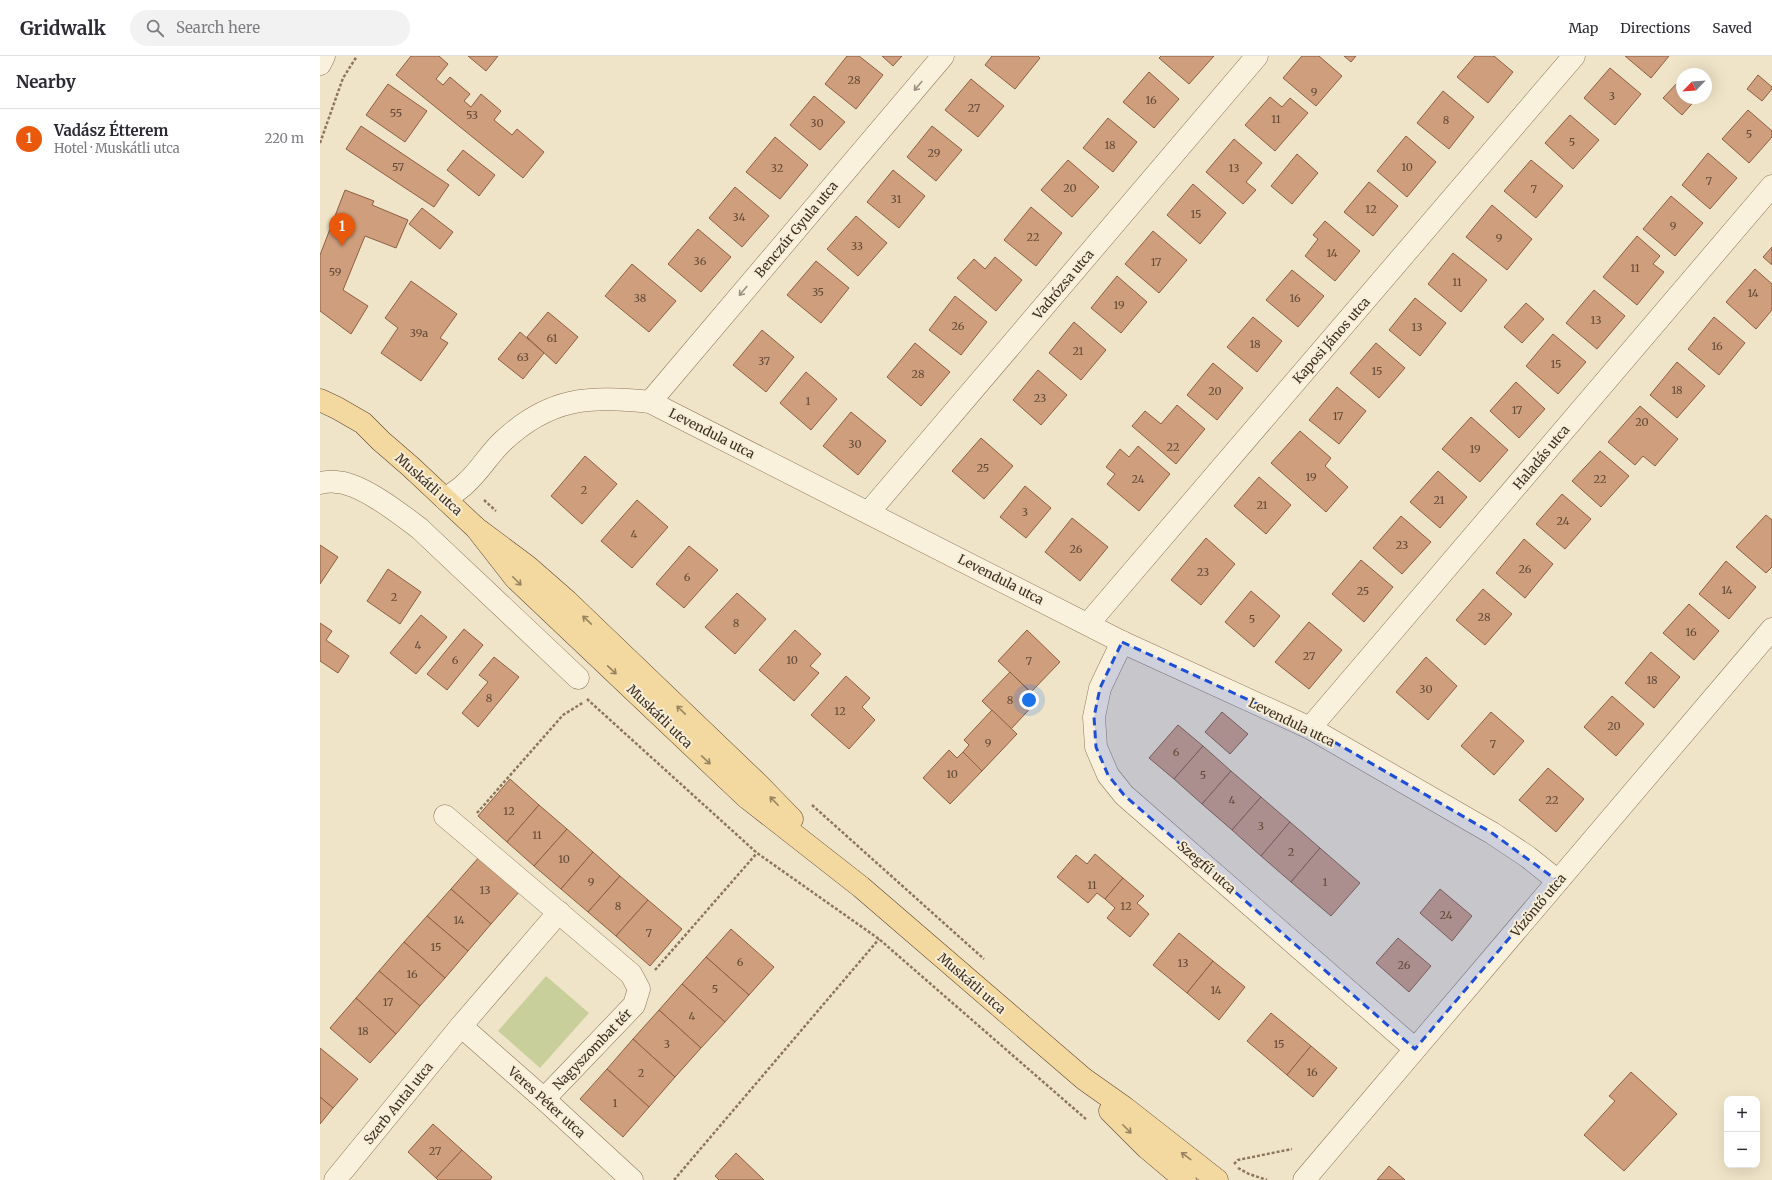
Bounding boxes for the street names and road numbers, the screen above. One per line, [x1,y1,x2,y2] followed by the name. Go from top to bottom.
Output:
[751,178,842,281] street label: Benczúr Gyula utca
[1029,246,1098,323] street label: Vadrózsa utca
[1289,294,1374,387] street label: Kaposi János utca
[666,405,758,462] street label: Levendula utca
[1509,421,1573,493] street label: Haladás utca
[391,450,466,519] street label: Muskátli utca
[955,551,1047,608] street label: Levendula utca
[623,681,696,752] street label: Muskátli utca
[1246,694,1338,751] street label: Levendula utca
[1174,837,1239,897] street label: Szegfű utca
[1506,870,1570,941] street label: Vízöntő utca
[934,949,1009,1018] street label: Muskátli utca
[549,1005,636,1094] street label: Nagyszombat tér
[360,1059,437,1148] street label: Szerb Antal utca
[504,1062,589,1142] street label: Veres Péter utca

